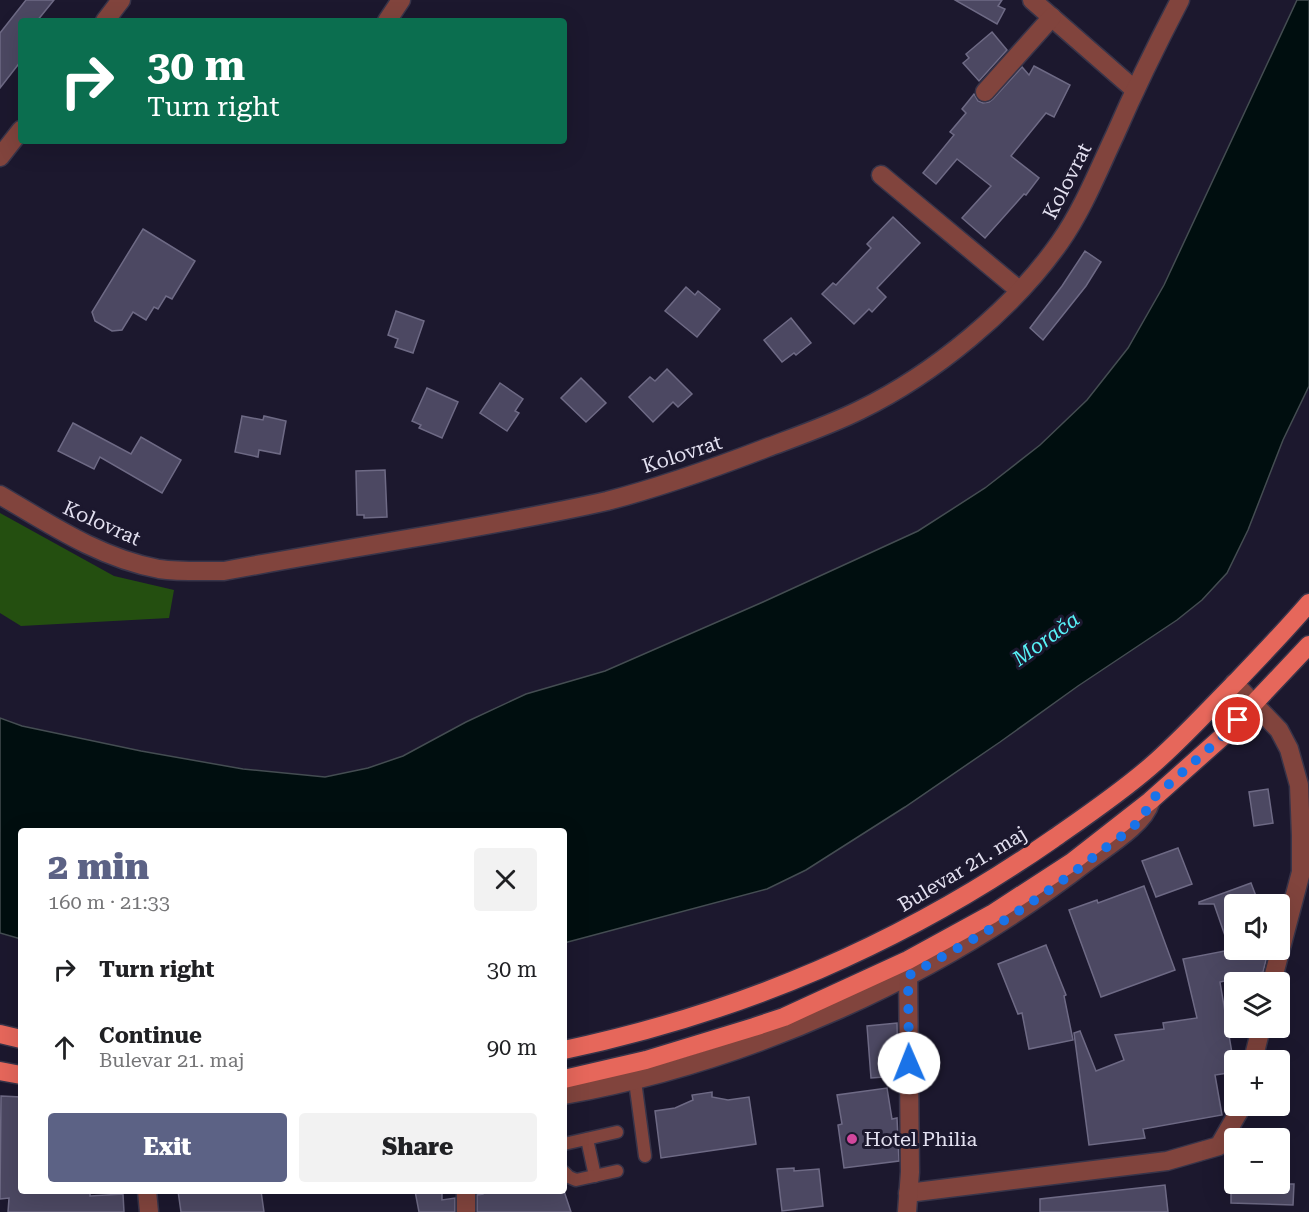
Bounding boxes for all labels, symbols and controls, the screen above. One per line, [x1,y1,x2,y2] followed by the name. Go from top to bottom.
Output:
[147,41,245,90] text: 30 m
[48,42,126,120] icon: right
[147,91,280,123] text: Turn right
[1038,138,1097,223] street label: Kolovrat
[639,430,725,478] street label: Kolovrat
[60,495,145,551] street label: Kolovrat
[1007,607,1084,672] water label: Morača
[1212,694,1263,745] pin
[1221,703,1254,736] icon: arrive
[893,821,1031,917] street label: Bulevar 21. maj
[48,846,149,888] text: 2 min
[474,848,537,911] button: close
[48,890,170,914] text: 160 m · 21:33
[1224,894,1290,1194] map controls
[1224,894,1290,960] button: sound
[48,953,81,986] icon: right
[99,957,214,982] text: Turn right
[487,957,537,982] text: 30 m
[1224,972,1290,1038] button: layers
[99,1023,202,1048] text: Continue
[48,1031,81,1064] icon: ahead
[877,1031,941,1095] position arrow
[487,1035,537,1060] text: 90 m
[99,1048,245,1072] text: Bulevar 21. maj
[1224,1050,1290,1116] button: +
[48,1113,287,1182] button: Exit
[299,1113,537,1182] button: Share
[864,1127,978,1151] place label: Hotel Philia
[1224,1128,1290,1194] button: −
[845,1132,859,1146] marker: Hotel Philia

